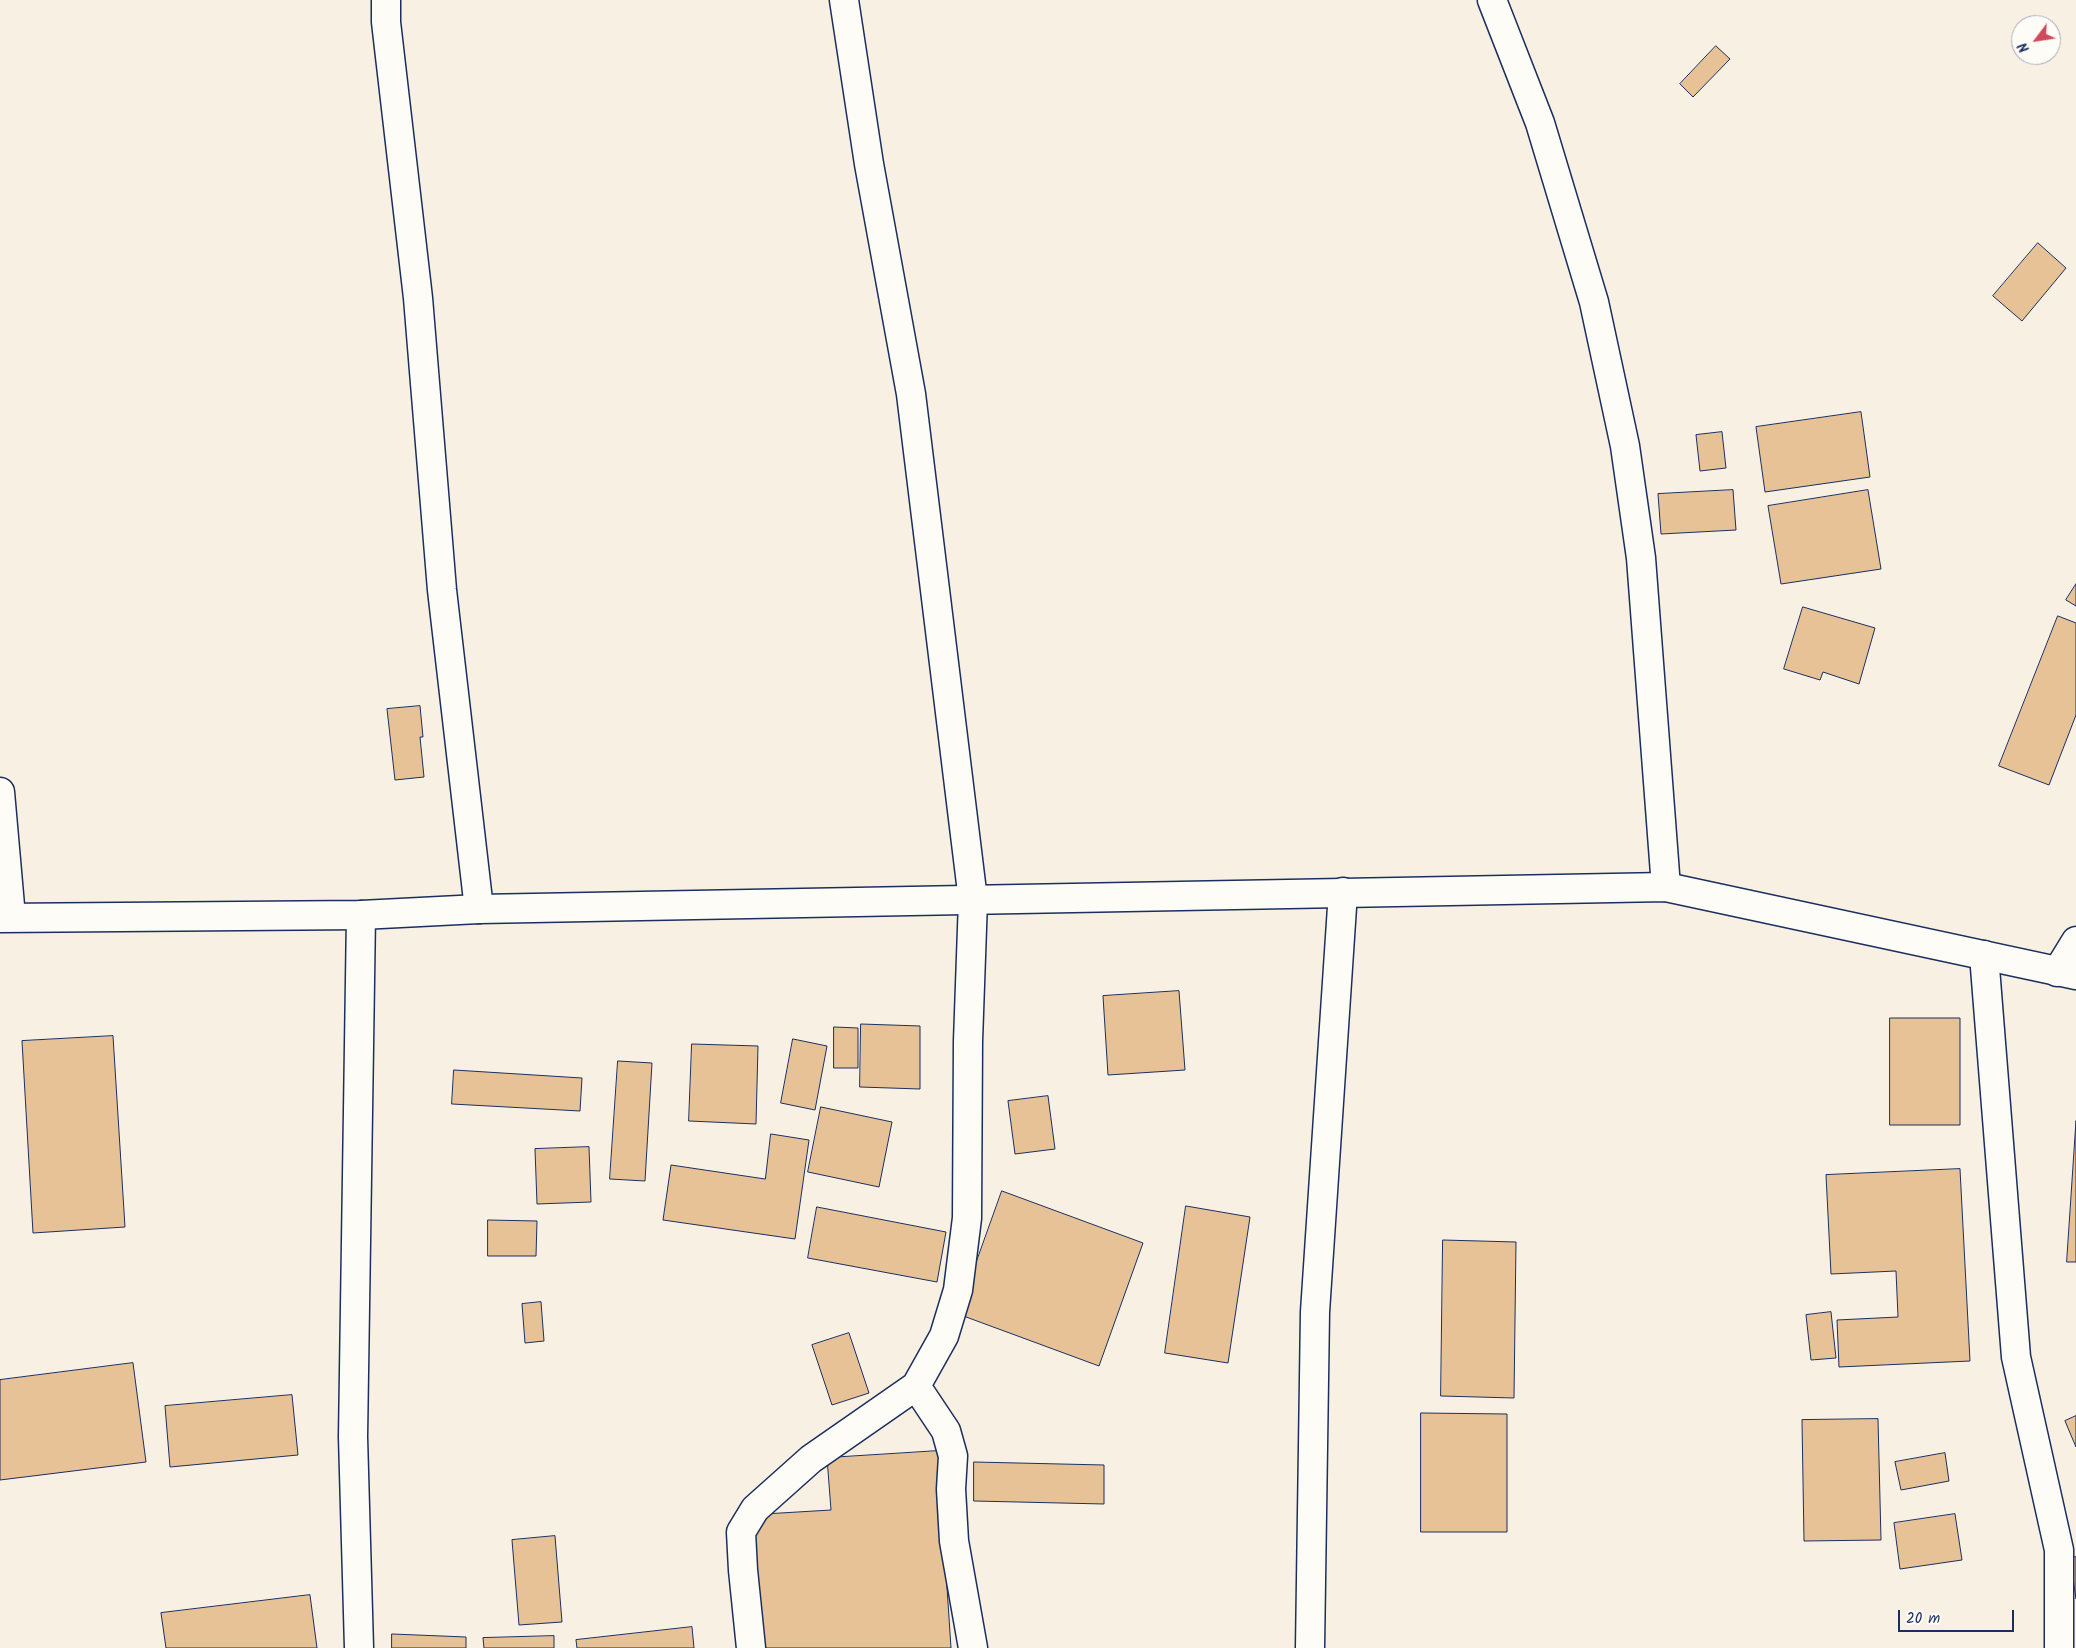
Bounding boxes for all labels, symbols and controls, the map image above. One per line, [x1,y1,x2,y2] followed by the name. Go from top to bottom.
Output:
[2011,15,2061,65] north arrow
[2012,38,2036,57] text: N
[1901,1600,2017,1632] scale bar
[1906,1607,1940,1631] text: 20 m

